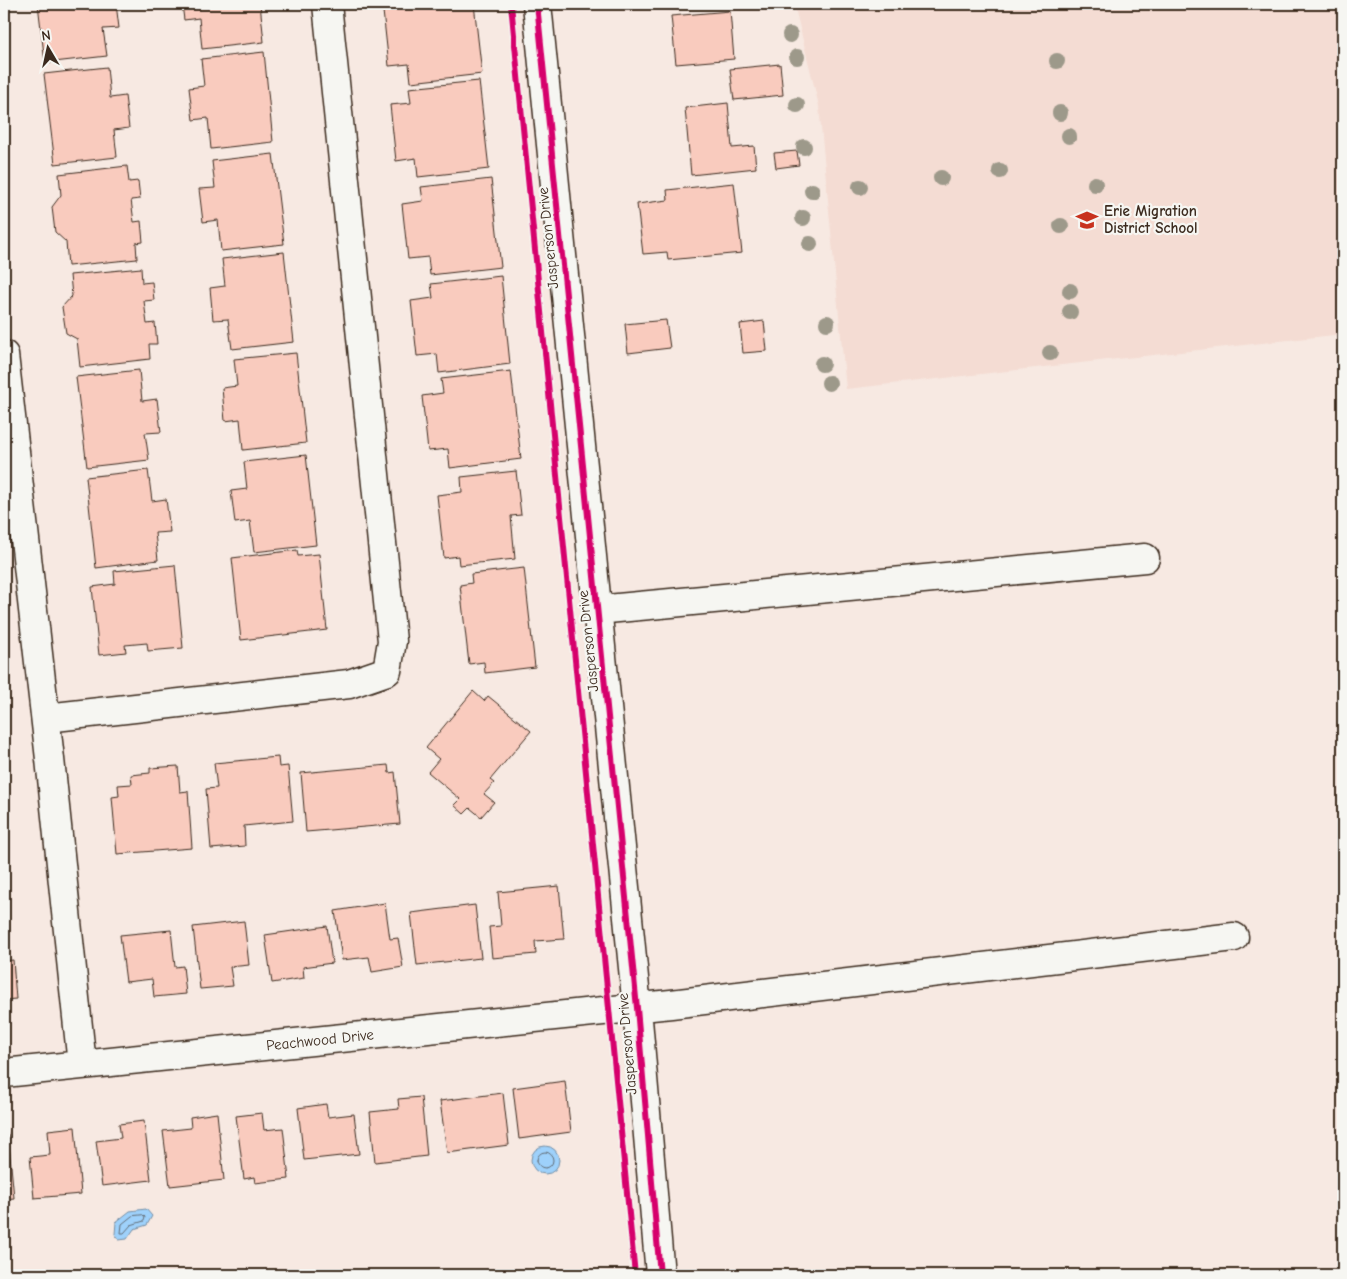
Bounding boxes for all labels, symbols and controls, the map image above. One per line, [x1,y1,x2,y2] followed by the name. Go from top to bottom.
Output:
[22,22,72,72] north arrow
[40,27,52,45] text: N
[534,186,562,290] street label: Jasperson Drive
[1104,202,1198,237] place label: Erie Migration District School
[1074,207,1100,233] school or university icon: Erie Migration District School
[574,589,602,693] street label: Jasperson Drive
[614,992,640,1096] street label: Jasperson Drive
[265,1025,375,1055] street label: Peachwood Drive

